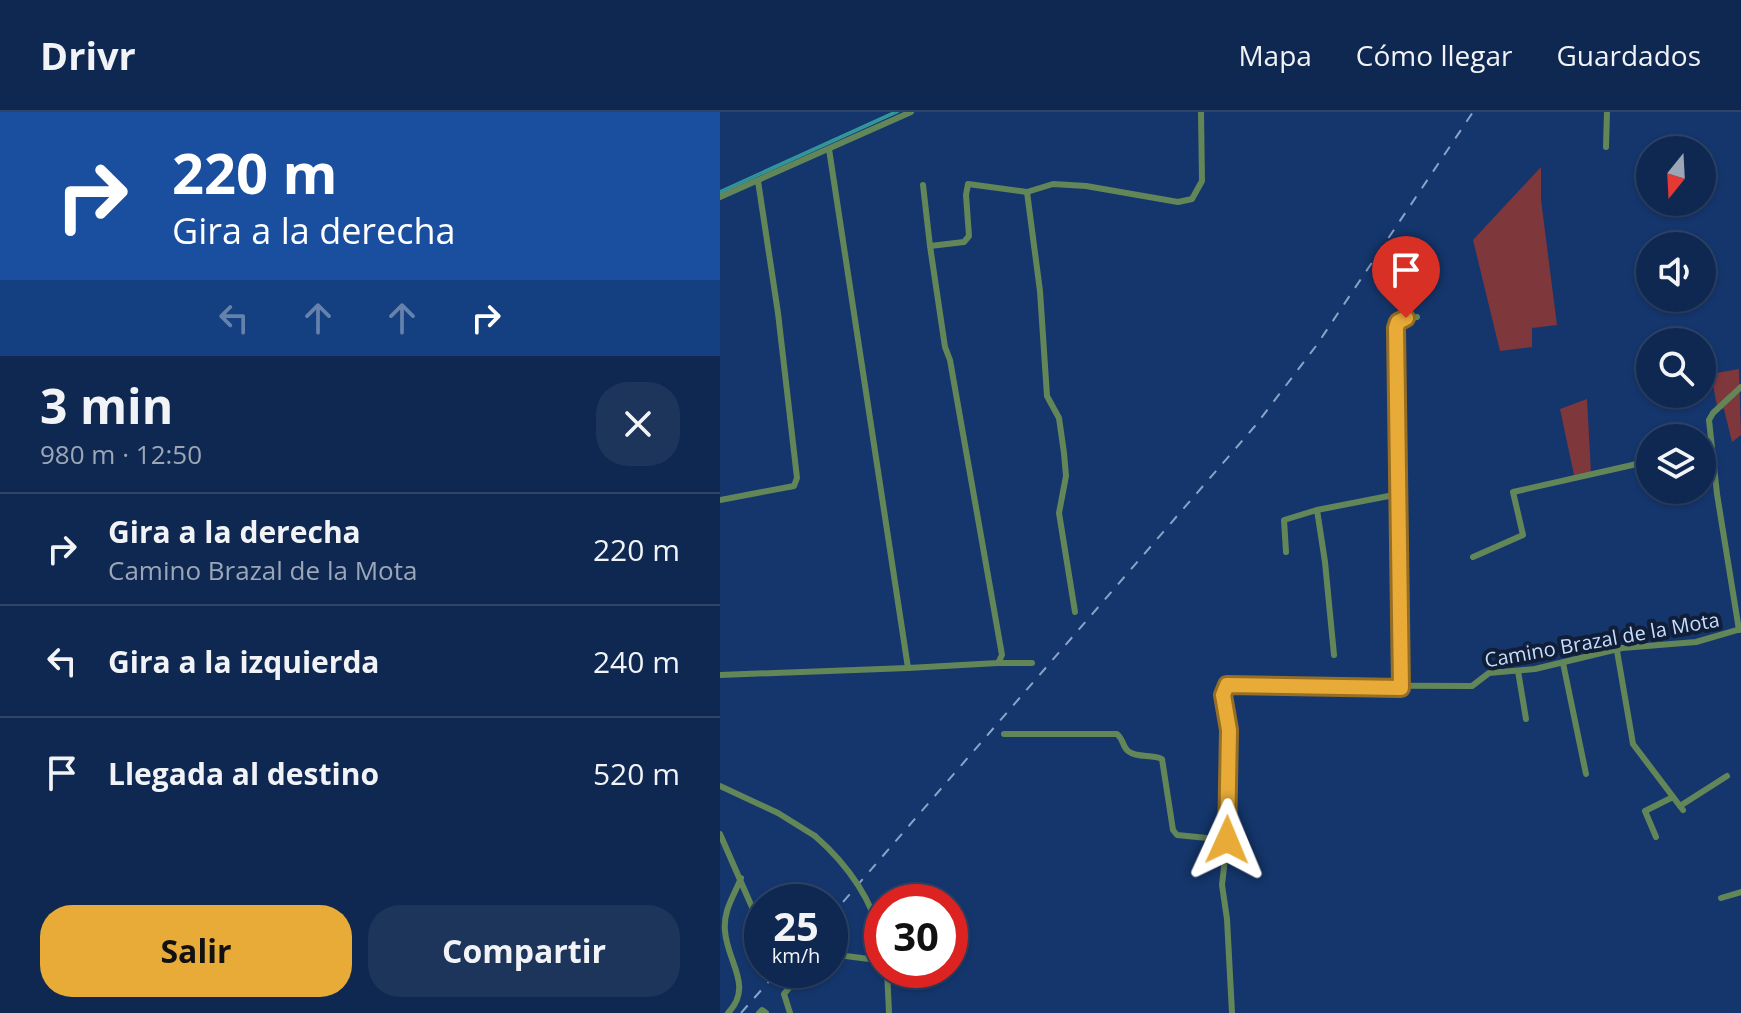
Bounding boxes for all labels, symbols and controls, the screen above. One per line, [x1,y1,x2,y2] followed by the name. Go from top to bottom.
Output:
[40,29,136,81] text: Drivr
[1238,36,1312,74] text: Mapa
[1356,36,1512,74] text: Cómo llegar
[1556,36,1701,74] text: Guardados
[172,134,338,210] text: 220 m
[1636,136,1716,216] north arrow
[1636,136,1716,504] map controls
[40,144,144,248] icon: right
[172,206,456,255] text: Gira a la derecha
[1636,232,1716,312] button: sound
[1372,236,1440,318] pin
[1384,248,1428,292] icon: arrive
[212,296,256,340] icon: left
[296,296,340,340] icon: ahead
[380,296,424,340] icon: ahead
[464,296,508,340] icon: right
[1636,328,1716,408] button: search
[40,373,173,438] text: 3 min
[596,382,680,466] button: close
[1636,424,1716,504] button: layers
[40,436,202,472] text: 980 m · 12:50
[108,511,361,552] text: Gira a la derecha
[40,527,84,571] icon: right
[593,529,680,570] text: 220 m
[108,552,417,588] text: Camino Brazal de la Mota
[1482,606,1721,673] street label: Camino Brazal de la Mota
[40,639,84,683] icon: left
[108,641,380,682] text: Gira a la izquierda
[593,641,680,682] text: 240 m
[40,751,84,795] icon: arrive
[108,753,379,794] text: Llegada al destino
[593,753,680,794] text: 520 m
[1185,798,1269,882] position arrow
[864,884,968,988] speed limit sign: 30
[773,898,819,953] text: 25
[40,905,352,997] button: Salir
[368,905,680,997] button: Compartir
[772,942,820,969] text: km/h

